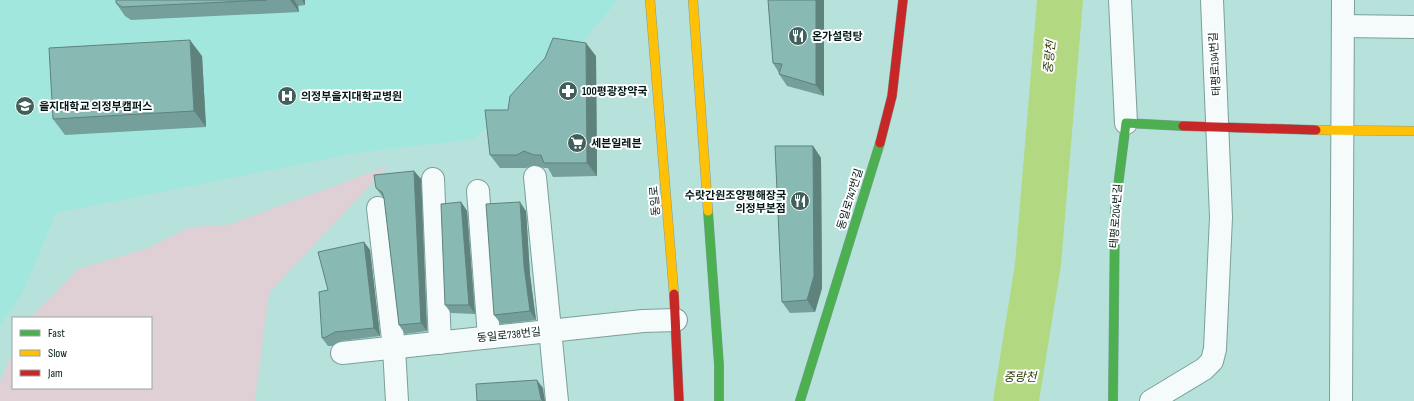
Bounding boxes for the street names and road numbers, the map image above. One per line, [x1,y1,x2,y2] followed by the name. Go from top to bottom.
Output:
[1207,32,1223,96] street label: 태평로194번길
[835,167,865,231] street label: 동일로747번길
[1107,183,1125,249] street label: 태평로204번길
[647,185,663,217] street label: 동일로
[476,325,542,345] street label: 동일로738번길

